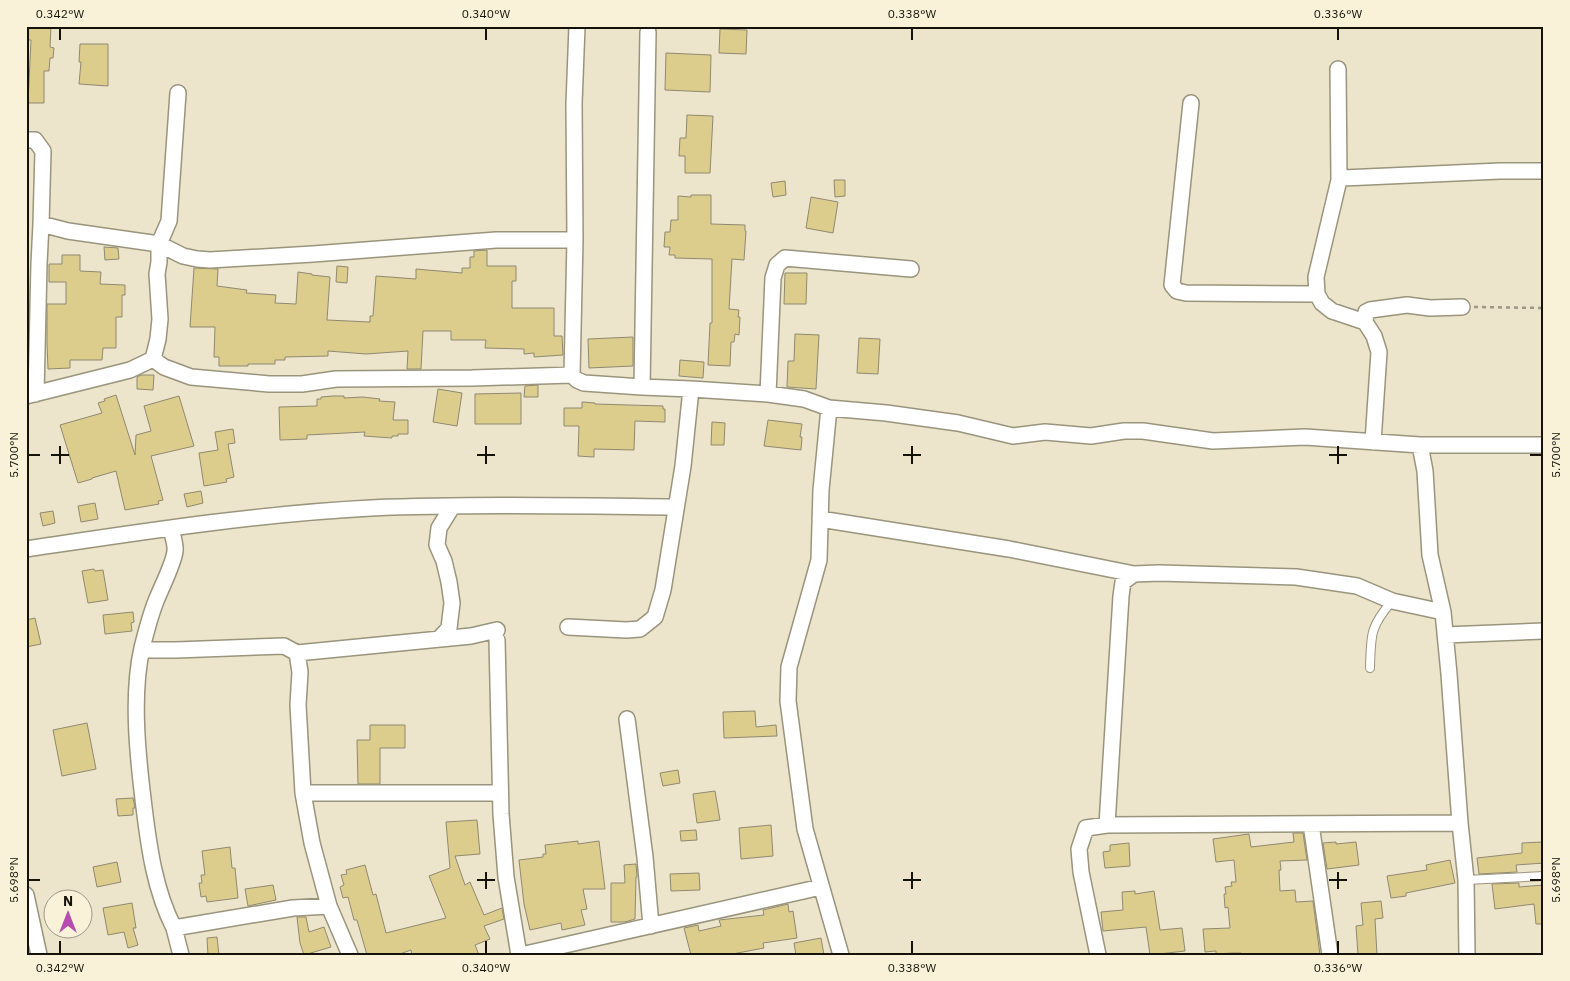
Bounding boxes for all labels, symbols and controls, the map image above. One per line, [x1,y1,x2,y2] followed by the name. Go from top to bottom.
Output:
[36,6,84,21] text: 0.342°W
[462,6,510,21] text: 0.340°W
[888,6,936,21] text: 0.338°W
[1314,6,1362,21] text: 0.336°W
[6,432,21,478] text: 5.700°N
[1548,432,1563,478] text: 5.700°N
[6,857,21,903] text: 5.698°N
[1548,857,1563,903] text: 5.698°N
[42,888,92,938] north arrow
[63,892,73,910] text: N
[36,960,84,975] text: 0.342°W
[462,960,510,975] text: 0.340°W
[888,960,936,975] text: 0.338°W
[1314,960,1362,975] text: 0.336°W

